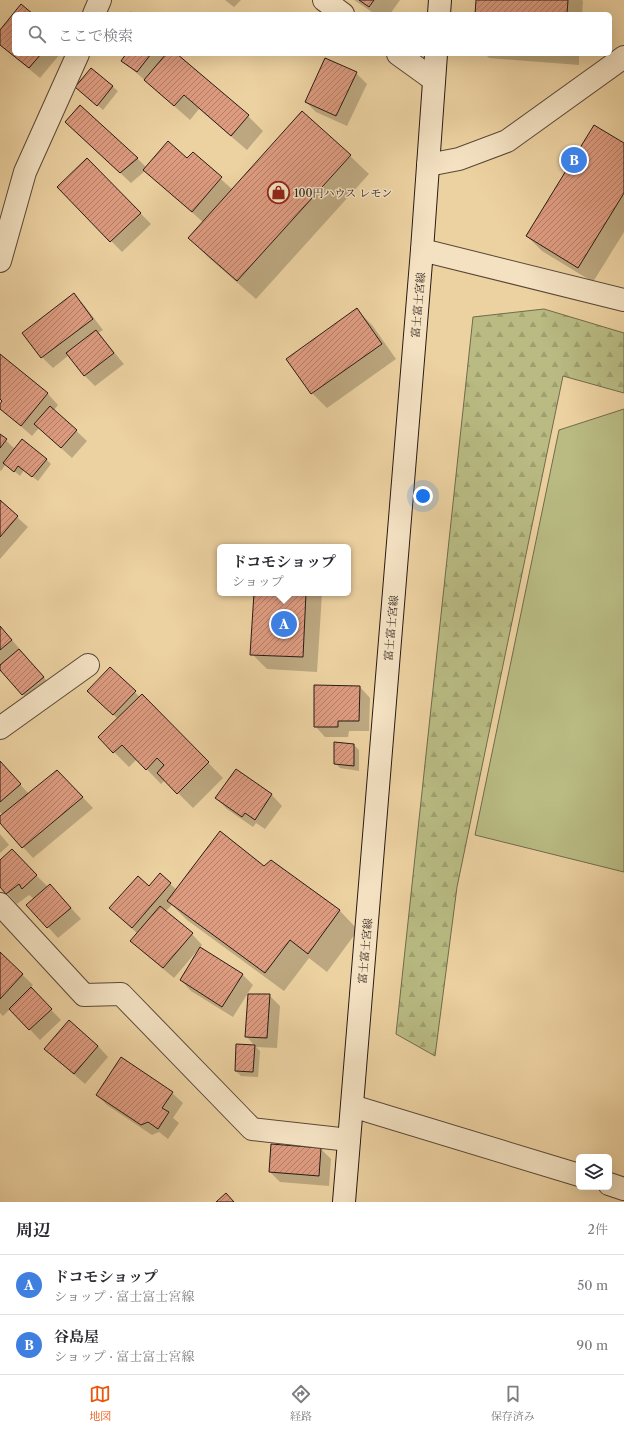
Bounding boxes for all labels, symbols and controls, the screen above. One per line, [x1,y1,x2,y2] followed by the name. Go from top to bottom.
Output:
[12,12,612,56] search box
[26,23,48,45] icon: search
[58,26,133,45] text: ここで検索
[561,145,587,175] pin: B
[265,180,291,206] shop icon: 100円ハウス レモン
[294,186,392,200] place label: 100円ハウス レモン
[408,272,428,338] street label: 富士富士宮線
[413,486,433,506] your location
[217,544,351,596] popup
[232,552,336,571] text: ドコモショップ
[232,573,284,589] text: ショップ
[381,595,401,661] street label: 富士富士宮線
[271,609,297,639] pin: A
[355,918,375,984] street label: 富士富士宮線
[576,1154,612,1190] map controls
[576,1154,612,1190] button: layers
[16,1220,50,1240] text: 周辺
[588,1221,608,1237] text: 2件
[54,1267,158,1286] text: ドコモショップ
[24,1277,34,1293] text: A
[577,1277,608,1293] text: 50 m
[54,1288,194,1304] text: ショップ · 富士富士宮線
[54,1327,99,1346] text: 谷島屋
[24,1337,34,1353] text: B
[577,1337,608,1353] text: 90 m
[54,1348,194,1364] text: ショップ · 富士富士宮線
[89,1383,111,1423] tab: 地図
[290,1383,312,1423] tab: 経路
[491,1383,535,1423] tab: 保存済み

